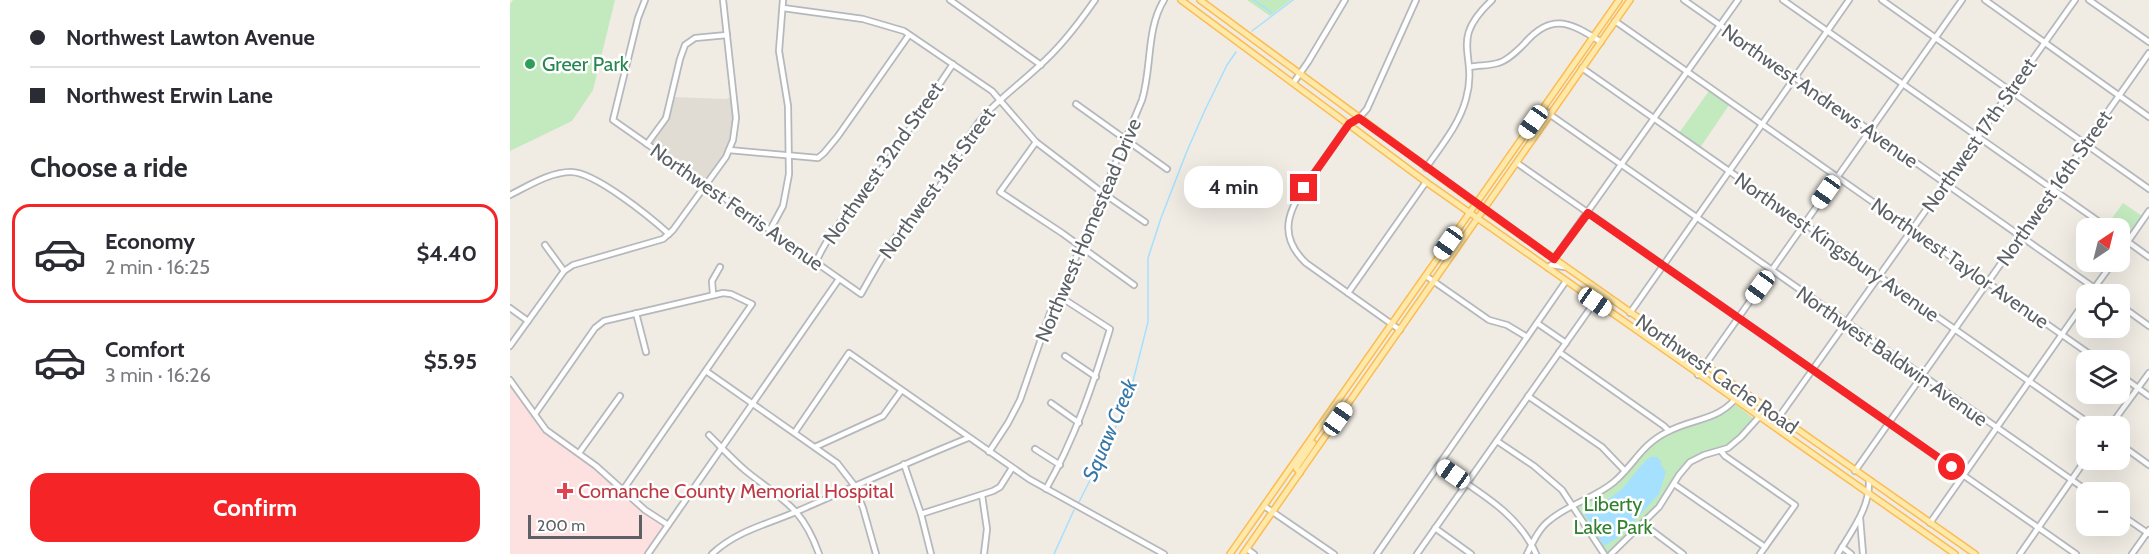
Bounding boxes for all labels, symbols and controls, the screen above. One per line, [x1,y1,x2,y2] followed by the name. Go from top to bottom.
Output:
[1717,19,1923,173] street label: Northwest Andrews Avenue
[66,24,315,51] text: Northwest Lawton Avenue
[542,52,629,76] place label: Greer Park
[1917,53,2041,217] street label: Northwest 17th Street
[523,57,537,71] marker: Greer Park
[818,77,948,249] street label: Northwest 32nd Street
[66,82,273,109] text: Northwest Erwin Lane
[1515,102,1551,142] car
[874,103,1000,263] street label: Northwest 31st Street
[1991,106,2117,270] street label: Northwest 16th Street
[1030,115,1146,345] street label: Northwest Homestead Drive
[646,138,828,276] street label: Northwest Ferris Avenue
[30,151,188,184] text: Choose a ride
[1184,167,1283,209] callout: 4 min
[1730,167,1944,327] street label: Northwest Kingsbury Avenue
[1808,172,1844,212] car
[1290,174,1317,201] route end
[1208,175,1259,199] text: 4 min
[1867,193,2053,333] street label: Northwest Taylor Avenue
[2076,218,2130,272] north arrow
[2076,218,2130,536] map controls
[1430,223,1466,263] car
[33,227,87,281] icon: car
[105,228,195,255] text: Economy
[417,240,477,267] text: $4.40
[105,255,210,279] text: 2 min · 16:25
[1742,267,1778,307] car
[1792,281,1992,431] street label: Northwest Baldwin Avenue
[1575,284,1615,320] car
[2076,284,2130,338] button: locate
[1631,309,1803,439] street label: Northwest Cache Road
[33,335,87,389] icon: car
[105,336,184,363] text: Comfort
[424,348,477,375] text: $5.95
[2076,350,2130,404] button: layers
[105,363,211,387] text: 3 min · 16:26
[1077,374,1143,485] water label: Squaw Creek
[1320,399,1356,439] car
[2076,416,2130,470] button: +
[1938,453,1965,480] route start
[1433,456,1473,492] car
[30,473,480,542] button: Confirm
[578,479,894,503] place label: Comanche County Memorial Hospital
[556,482,574,500] marker: Comanche County Memorial Hospital
[2076,482,2130,536] button: −
[1574,492,1652,539] park label: Liberty Lake Park
[528,512,642,540] scale bar
[537,516,585,535] text: 200 m

